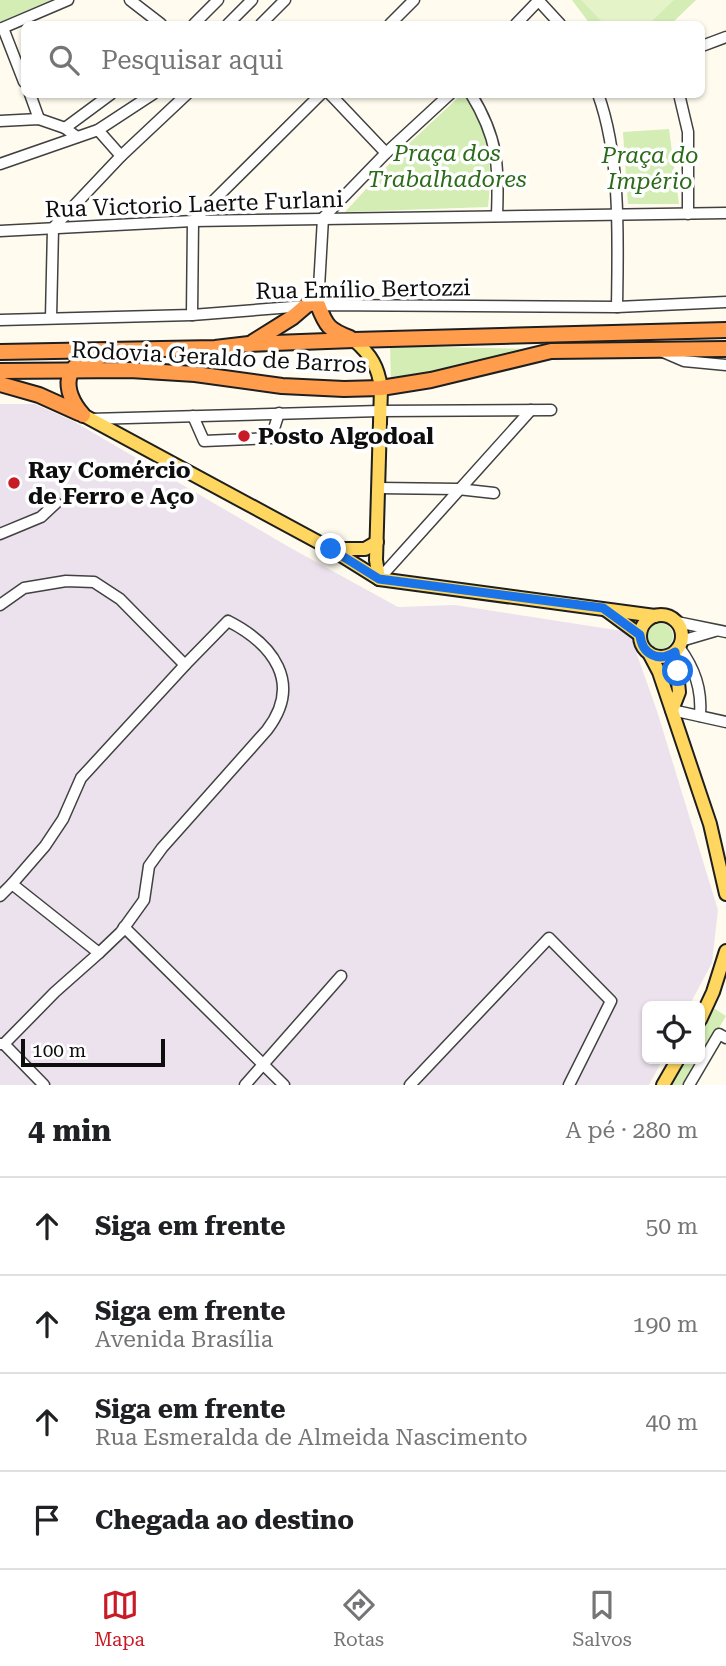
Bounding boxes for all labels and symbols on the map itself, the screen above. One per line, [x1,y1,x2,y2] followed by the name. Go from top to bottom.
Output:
[367,140,527,193] park label: Praça dos Trabalhadores
[601,142,698,195] park label: Praça do Império
[44,186,344,223] street label: Rua Victorio Laerte Furlani
[255,274,471,305] street label: Rua Emílio Bertozzi
[70,336,368,379] street label: Rodovia Geraldo de Barros
[258,423,434,450] place label: Posto Algodoal
[236,428,252,444] marker: Posto Algodoal
[28,457,194,510] place label: Ray Comércio de Ferro e Aço
[6,475,22,491] marker: Ray Comércio de Ferro e Aço
[315,533,346,564] route end
[662,655,693,686] route start
[21,1036,164,1068] scale bar

